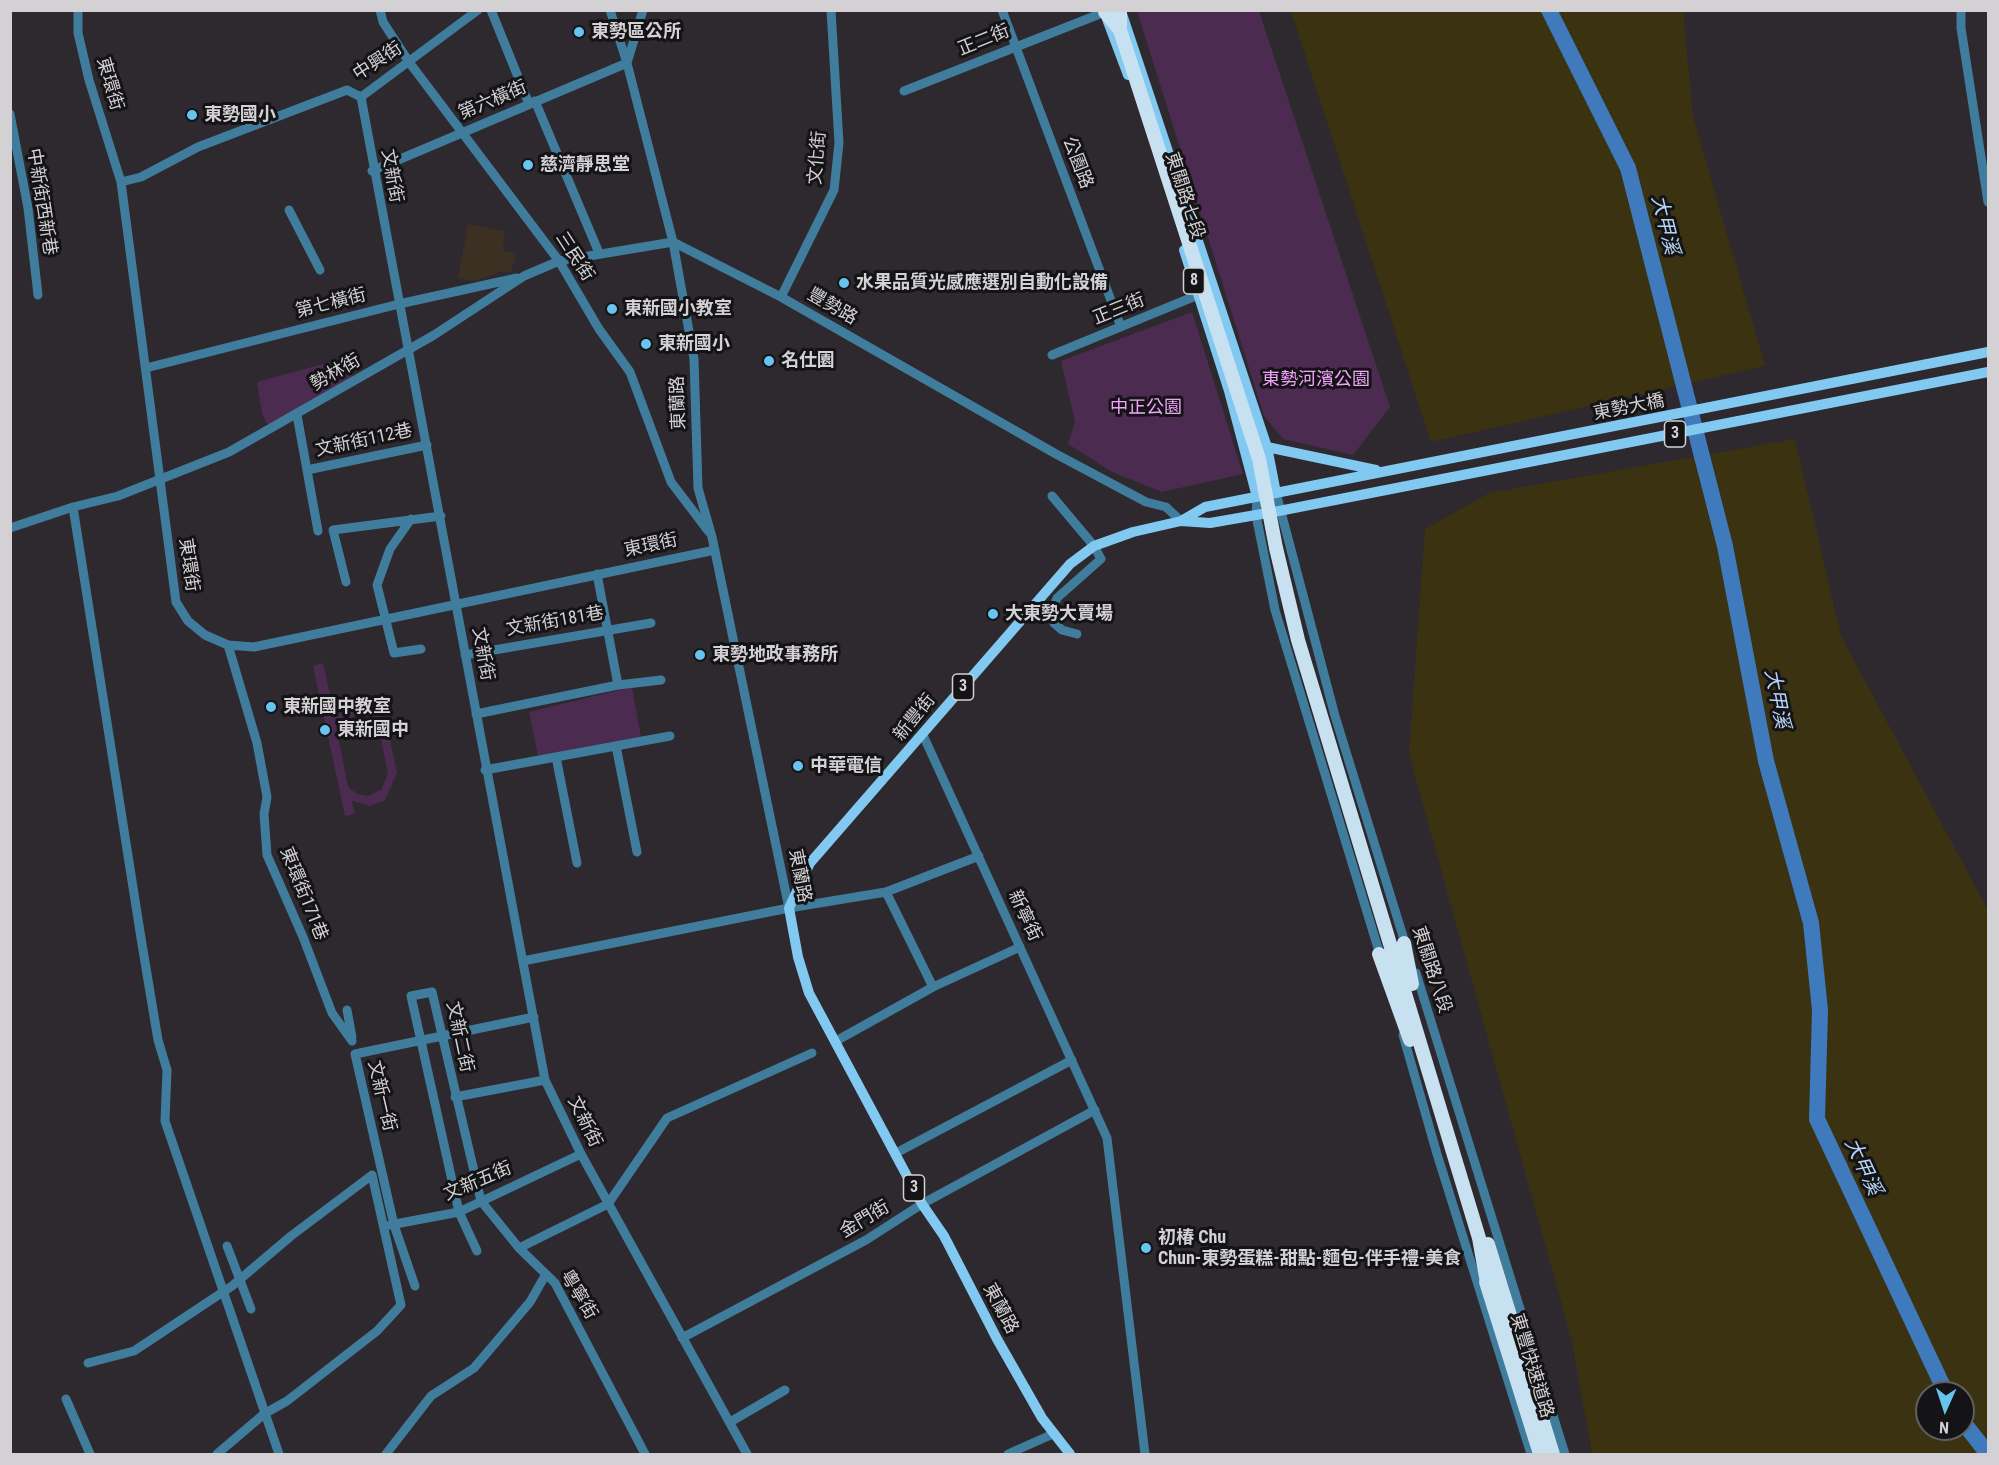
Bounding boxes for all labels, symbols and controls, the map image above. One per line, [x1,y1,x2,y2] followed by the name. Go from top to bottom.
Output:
[591,21,681,43] place label: 東勢區公所
[955,21,1013,61] street label: 正二街
[572,25,586,39] marker: 東勢區公所
[349,38,407,86] street label: 中興街
[91,55,127,113] street label: 東環街
[456,77,530,125] street label: 第六橫街
[204,104,276,126] place label: 東勢國小
[185,108,199,122] marker: 東勢國小
[805,130,831,186] street label: 文化街
[1057,134,1097,192] street label: 公園路
[22,147,60,257] street label: 中新街西新巷
[376,148,406,204] street label: 文新街
[1160,150,1208,242] street label: 東關路七段
[540,154,630,176] place label: 慈濟靜思堂
[521,158,535,172] marker: 慈濟靜思堂
[1645,193,1683,257] water label: 大甲溪
[550,228,598,286] street label: 三民街
[1184,268,1204,294] road number: 8
[856,272,1108,294] place label: 水果品質光感應選別自動化設備
[837,276,851,290] marker: 水果品質光感應選別自動化設備
[803,284,861,330] street label: 豐勢路
[293,285,369,323] street label: 第七橫街
[1090,290,1148,330] street label: 正三街
[624,298,732,320] place label: 東新國小教室
[605,302,619,316] marker: 東新國小教室
[658,333,730,355] place label: 東新國小
[639,337,653,351] marker: 東新國小
[307,350,365,396] street label: 勢林街
[781,350,835,372] place label: 名仕園
[762,354,776,368] marker: 名仕園
[1262,369,1370,391] park label: 東勢河濱公園
[667,376,691,430] street label: 東蘭路
[1592,391,1666,425] street label: 東勢大橋
[1110,397,1182,419] park label: 中正公園
[314,420,414,462] street label: 文新街112巷
[1664,421,1686,447] road number: 3
[622,530,680,562] street label: 東環街
[174,537,202,593] street label: 東環街
[505,603,605,641] street label: 文新街181巷
[1005,603,1113,625] place label: 大東勢大賣場
[986,607,1000,621] marker: 大東勢大賣場
[467,626,497,682] street label: 文新街
[712,644,838,666] place label: 東勢地政事務所
[693,648,707,662] marker: 東勢地政事務所
[1758,667,1794,731] water label: 大甲溪
[952,674,974,700] road number: 3
[890,690,940,746] street label: 新豐街
[283,696,391,718] place label: 東新國中教室
[264,700,278,714] marker: 東新國中教室
[337,719,409,741] place label: 東新國中
[318,723,332,737] marker: 東新國中
[810,755,882,777] place label: 中華電信
[791,759,805,773] marker: 中華電信
[275,844,331,944] street label: 東環街171巷
[783,847,815,905] street label: 東蘭路
[1003,887,1045,945] street label: 新寧街
[1407,924,1455,1016] street label: 東關路八段
[441,1000,477,1074] street label: 文新二街
[362,1058,400,1134] street label: 文新一街
[562,1093,606,1151] street label: 文新街
[1838,1135,1886,1199] water label: 大甲溪
[441,1158,515,1206] street label: 文新五街
[904,1175,924,1201] road number: 3
[836,1197,894,1243] street label: 金門街
[1158,1227,1461,1270] place label: 初椿 Chu Chun-東勢蛋糕-甜點-麵包-伴手禮-美食
[1139,1241,1153,1255] marker: 初椿 Chu Chun-東勢蛋糕-甜點-麵包-伴手禮-美食
[555,1266,601,1324] street label: 粵寧街
[978,1280,1022,1338] street label: 東蘭路
[1505,1311,1557,1421] street label: 東豐快速道路
[1915,1381,1975,1441] north arrow
[1939,1418,1950,1437] text: N

